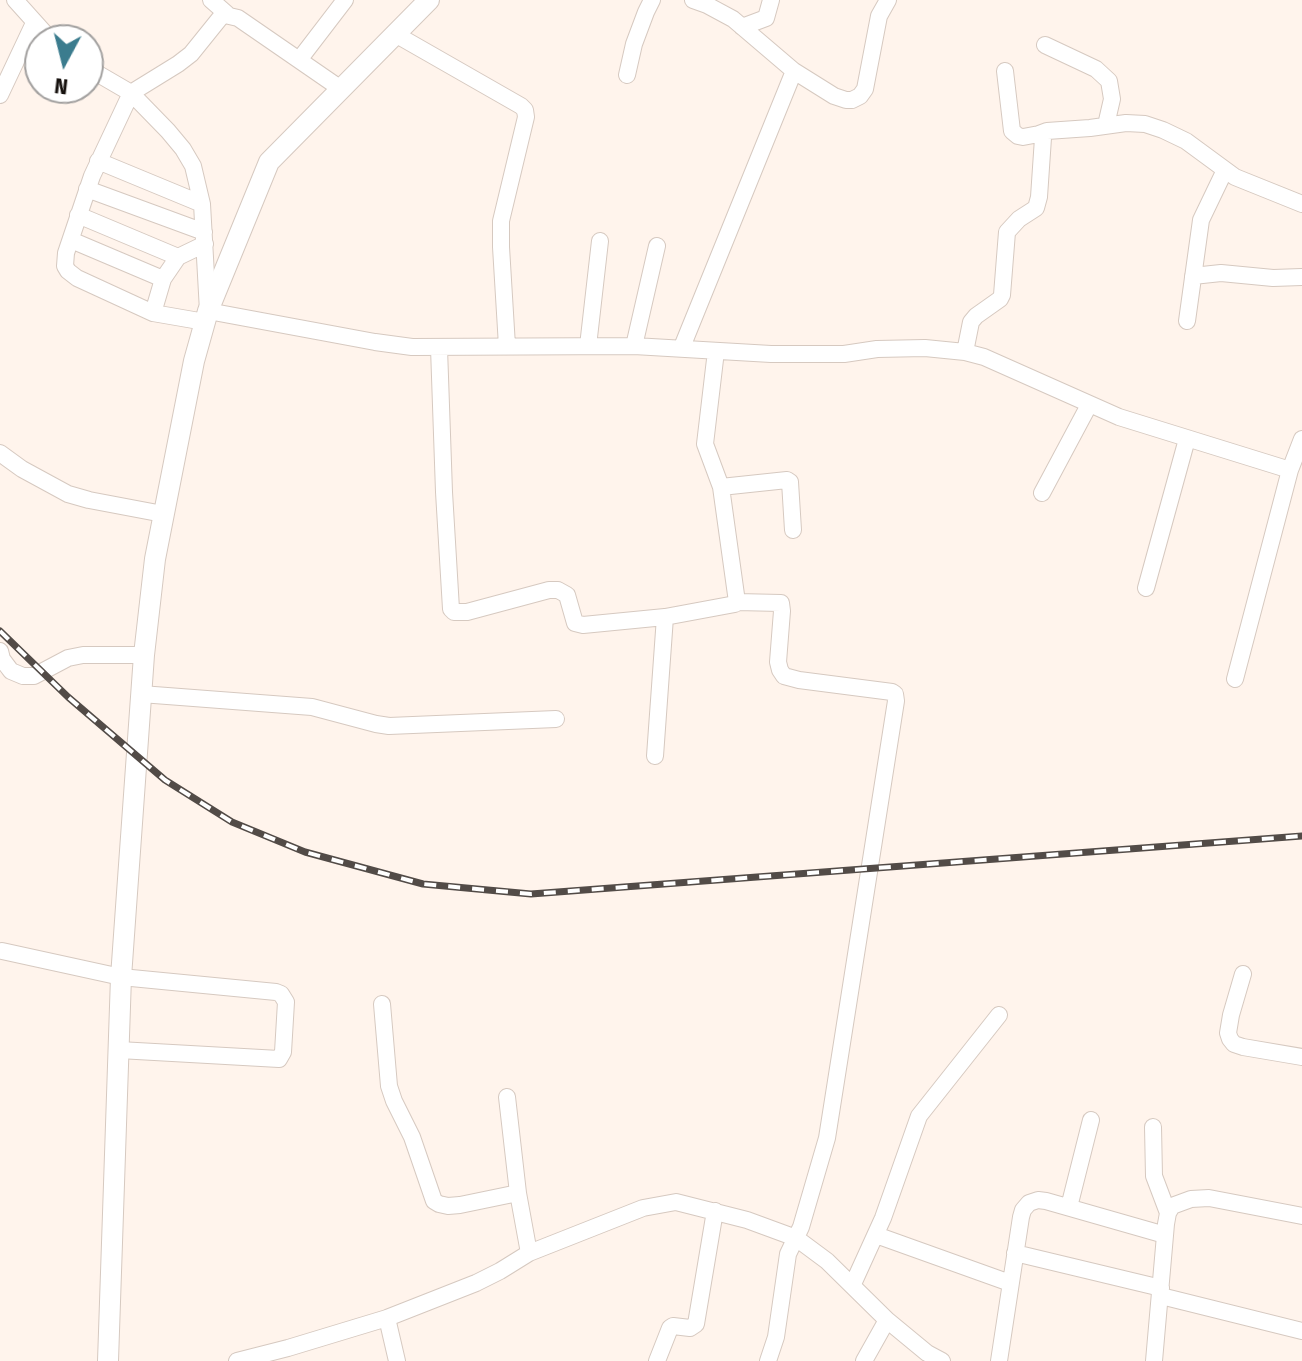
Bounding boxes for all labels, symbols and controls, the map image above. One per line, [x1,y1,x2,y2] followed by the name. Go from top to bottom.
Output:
[24,24,104,104] north arrow
[53,72,69,101] text: N

